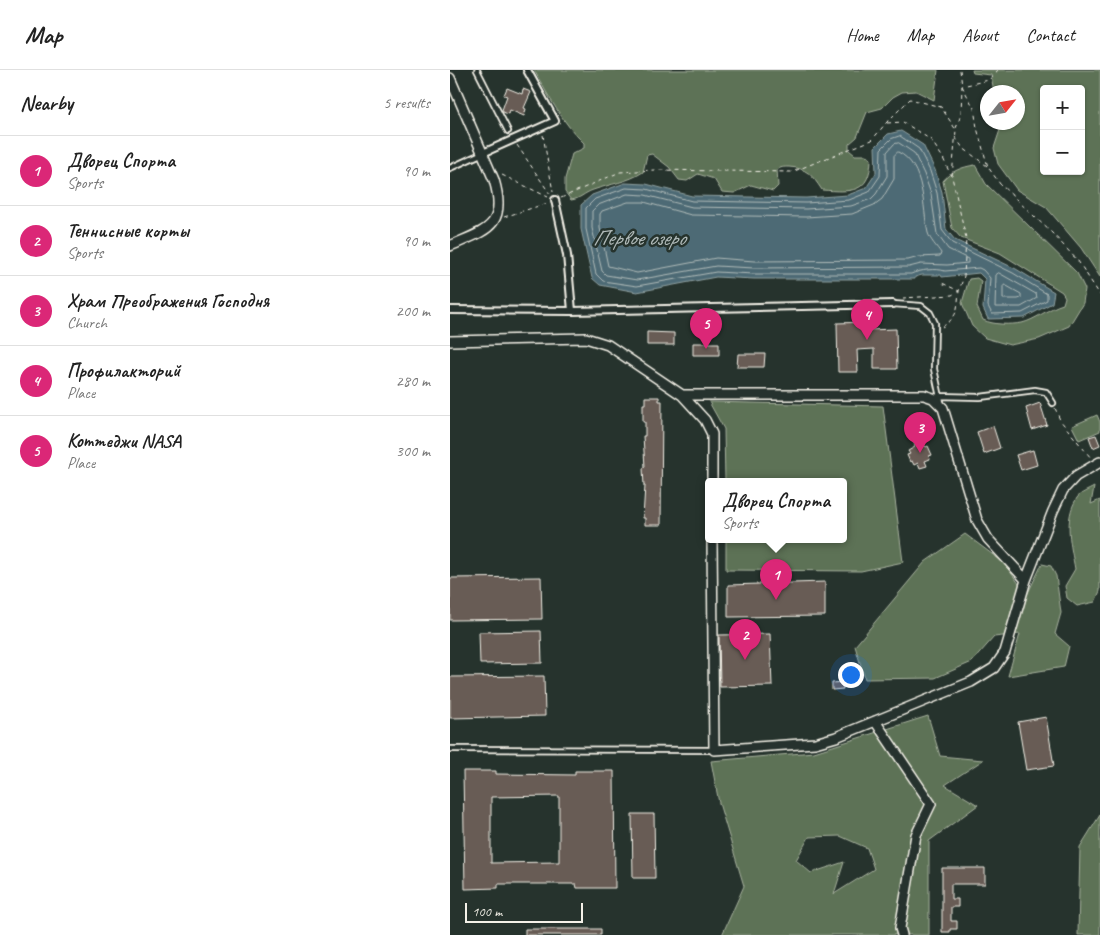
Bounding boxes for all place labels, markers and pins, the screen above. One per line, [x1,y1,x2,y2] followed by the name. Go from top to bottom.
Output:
[851,299,883,340] pin: 4
[690,308,722,349] pin: 5
[904,412,936,453] pin: 3
[760,559,792,600] pin: 1
[729,619,761,660] pin: 2

